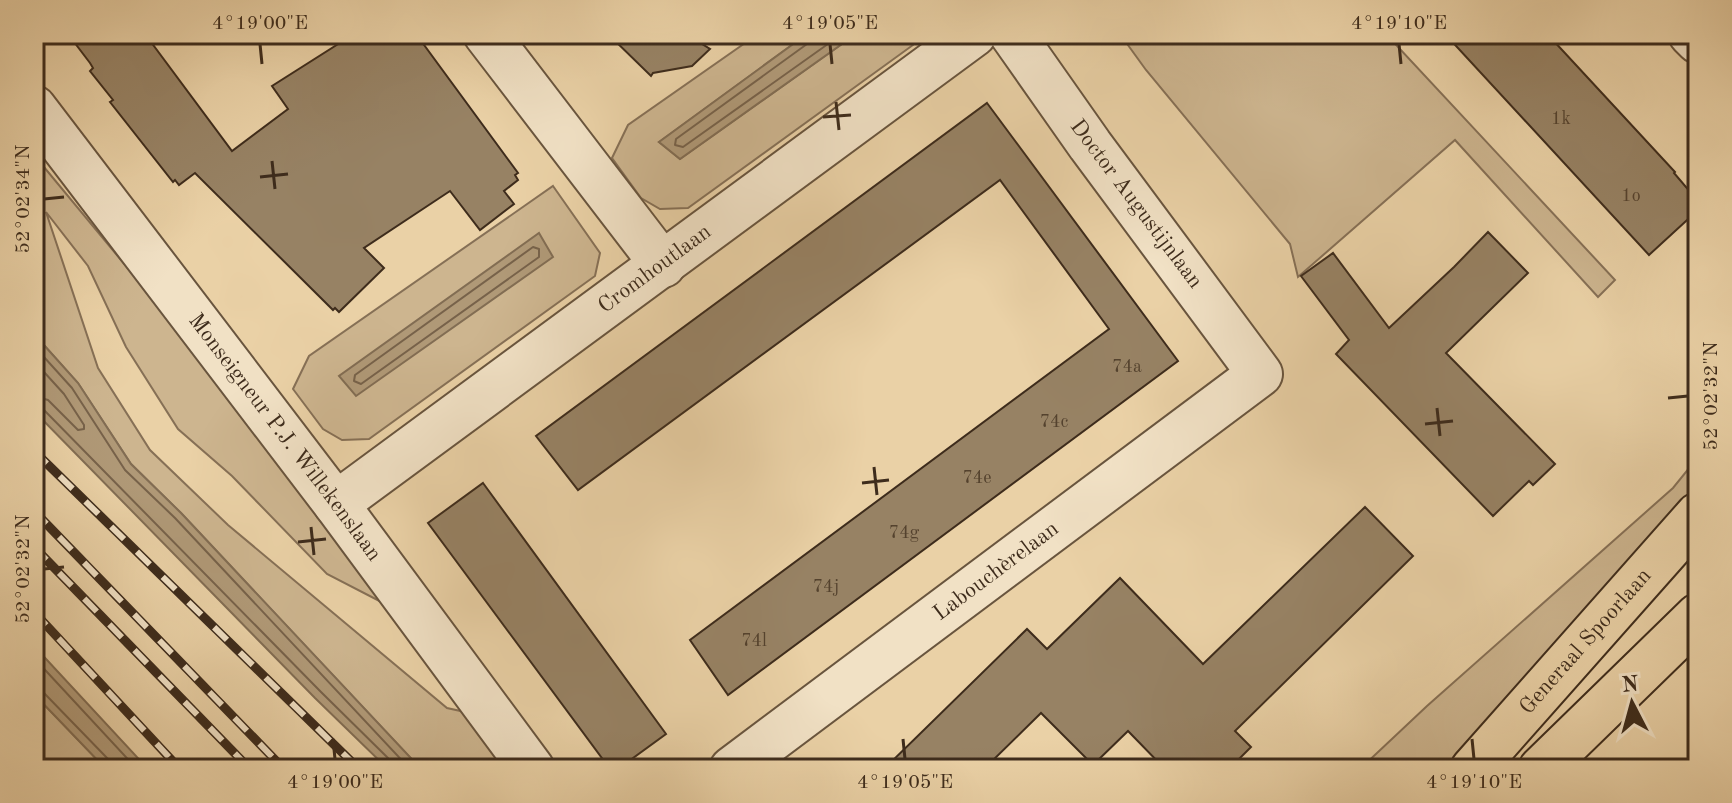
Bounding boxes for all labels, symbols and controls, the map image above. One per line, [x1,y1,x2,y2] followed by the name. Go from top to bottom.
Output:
[212,14,308,34] text: 4°19'00"E
[782,14,878,34] text: 4°19'05"E
[1351,14,1447,34] text: 4°19'10"E
[1551,110,1571,128] house number: 1k
[1065,115,1207,293] street label: Doctor Augustijnlaan
[14,144,34,254] text: 52°02'34"N
[1621,187,1641,205] house number: 1o
[594,220,715,318] street label: Cromhoutlaan
[184,310,385,565] street label: Monseigneur P.J. Willekenslaan
[1702,341,1722,451] text: 52°02'32"N
[1112,358,1142,376] house number: 74a
[1040,413,1069,431] house number: 74c
[962,469,992,487] house number: 74e
[14,514,34,624] text: 52°02'32"N
[930,518,1063,625] street label: Labouchèrelaan
[889,524,920,542] house number: 74g
[1516,565,1656,719] street label: Generaal Spoorlaan
[813,578,839,596] house number: 74j
[741,632,767,650] house number: 74l
[1592,663,1672,743] north arrow
[1621,673,1640,697] text: N
[287,773,383,793] text: 4°19'00"E
[857,773,953,793] text: 4°19'05"E
[1426,773,1522,793] text: 4°19'10"E

